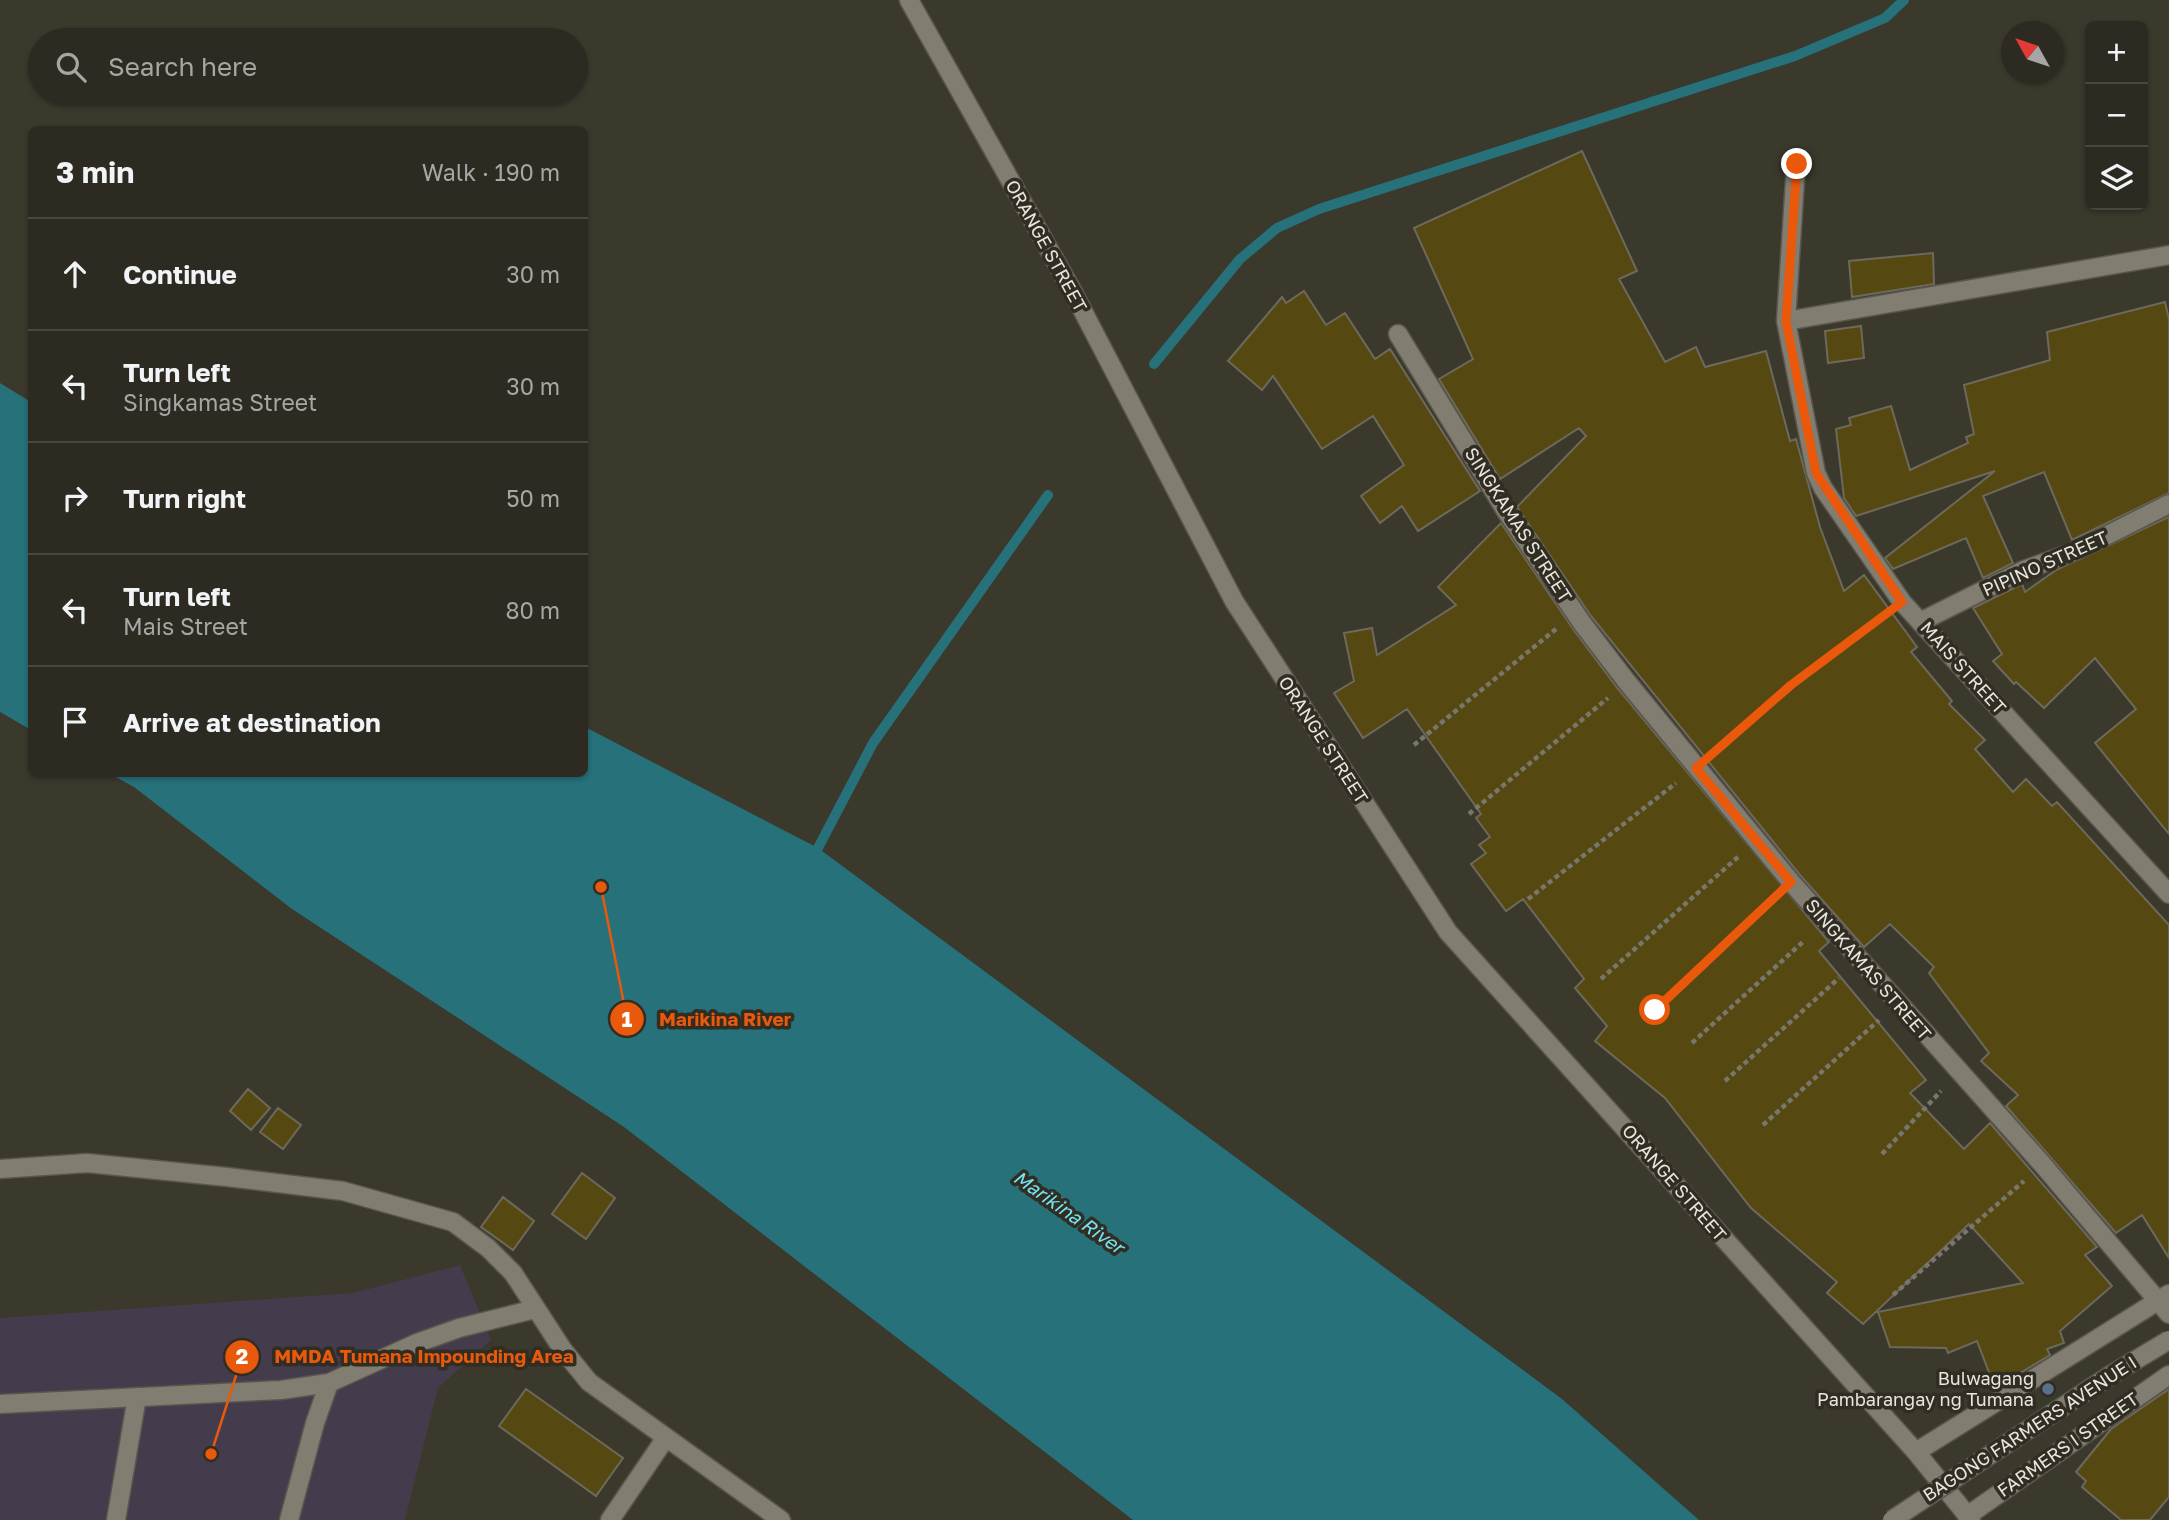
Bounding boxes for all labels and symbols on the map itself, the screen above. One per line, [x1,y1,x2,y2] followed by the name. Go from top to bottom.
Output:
[2001,21,2064,84] north arrow
[1781,148,1812,179] route end
[1001,176,1092,315] street label: ORANGE STREET
[1461,443,1577,606] street label: SINGKAMAS STREET
[1979,526,2110,600] street label: PIPINO STREET
[1916,616,2011,718] street label: MAIS STREET
[1274,672,1373,807] street label: ORANGE STREET
[1801,894,1936,1044] street label: SINGKAMAS STREET
[1639,994,1670,1025] route start
[610,999,805,1039] callout: Marikina River
[622,1006,633,1032] text: 1
[659,1007,792,1030] text: Marikina River
[1618,1119,1731,1245] street label: ORANGE STREET
[1010,1165,1131,1260] water label: Marikina River
[225,1337,588,1377] callout: MMDA Tumana Impounding Area
[236,1343,249,1369] text: 2
[274,1344,574,1367] text: MMDA Tumana Impounding Area
[1918,1351,2140,1506] street label: BAGONG FARMERS AVENUE I
[1817,1367,2034,1410] place label: Bulwagang Pambarangay ng Tumana
[2040,1381,2056,1397] marker: Bulwagang Pambarangay ng Tumana
[1993,1387,2142,1501] street label: FARMERS I STREET

